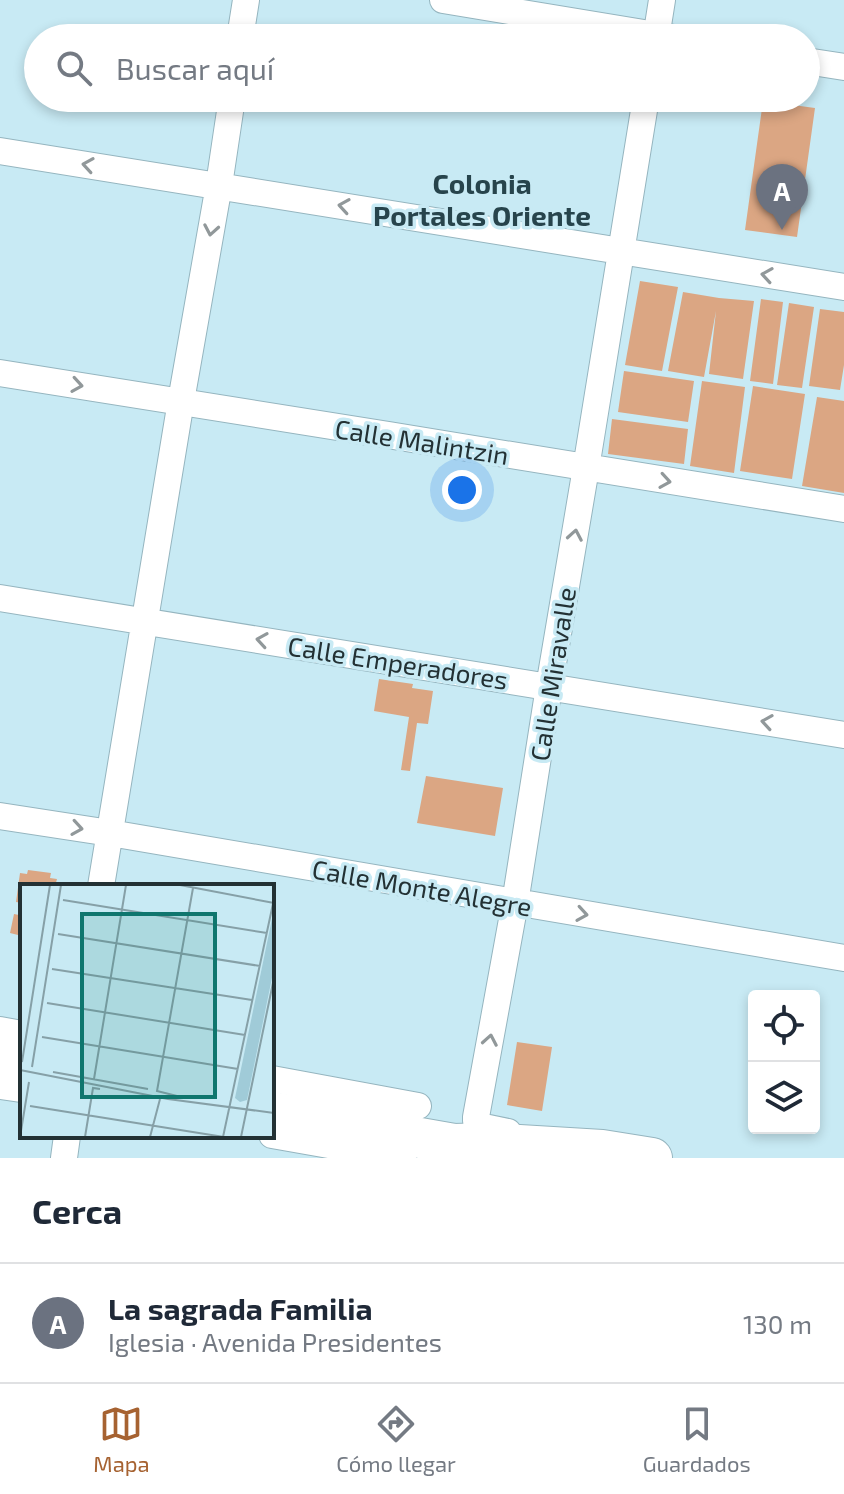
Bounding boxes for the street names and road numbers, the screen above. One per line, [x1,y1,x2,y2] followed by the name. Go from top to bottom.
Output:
[333,412,511,470] street label: Calle Malintzin
[523,585,581,763] street label: Calle Miravalle
[286,629,510,695] street label: Calle Emperadores
[310,852,534,922] street label: Calle Monte Alegre

